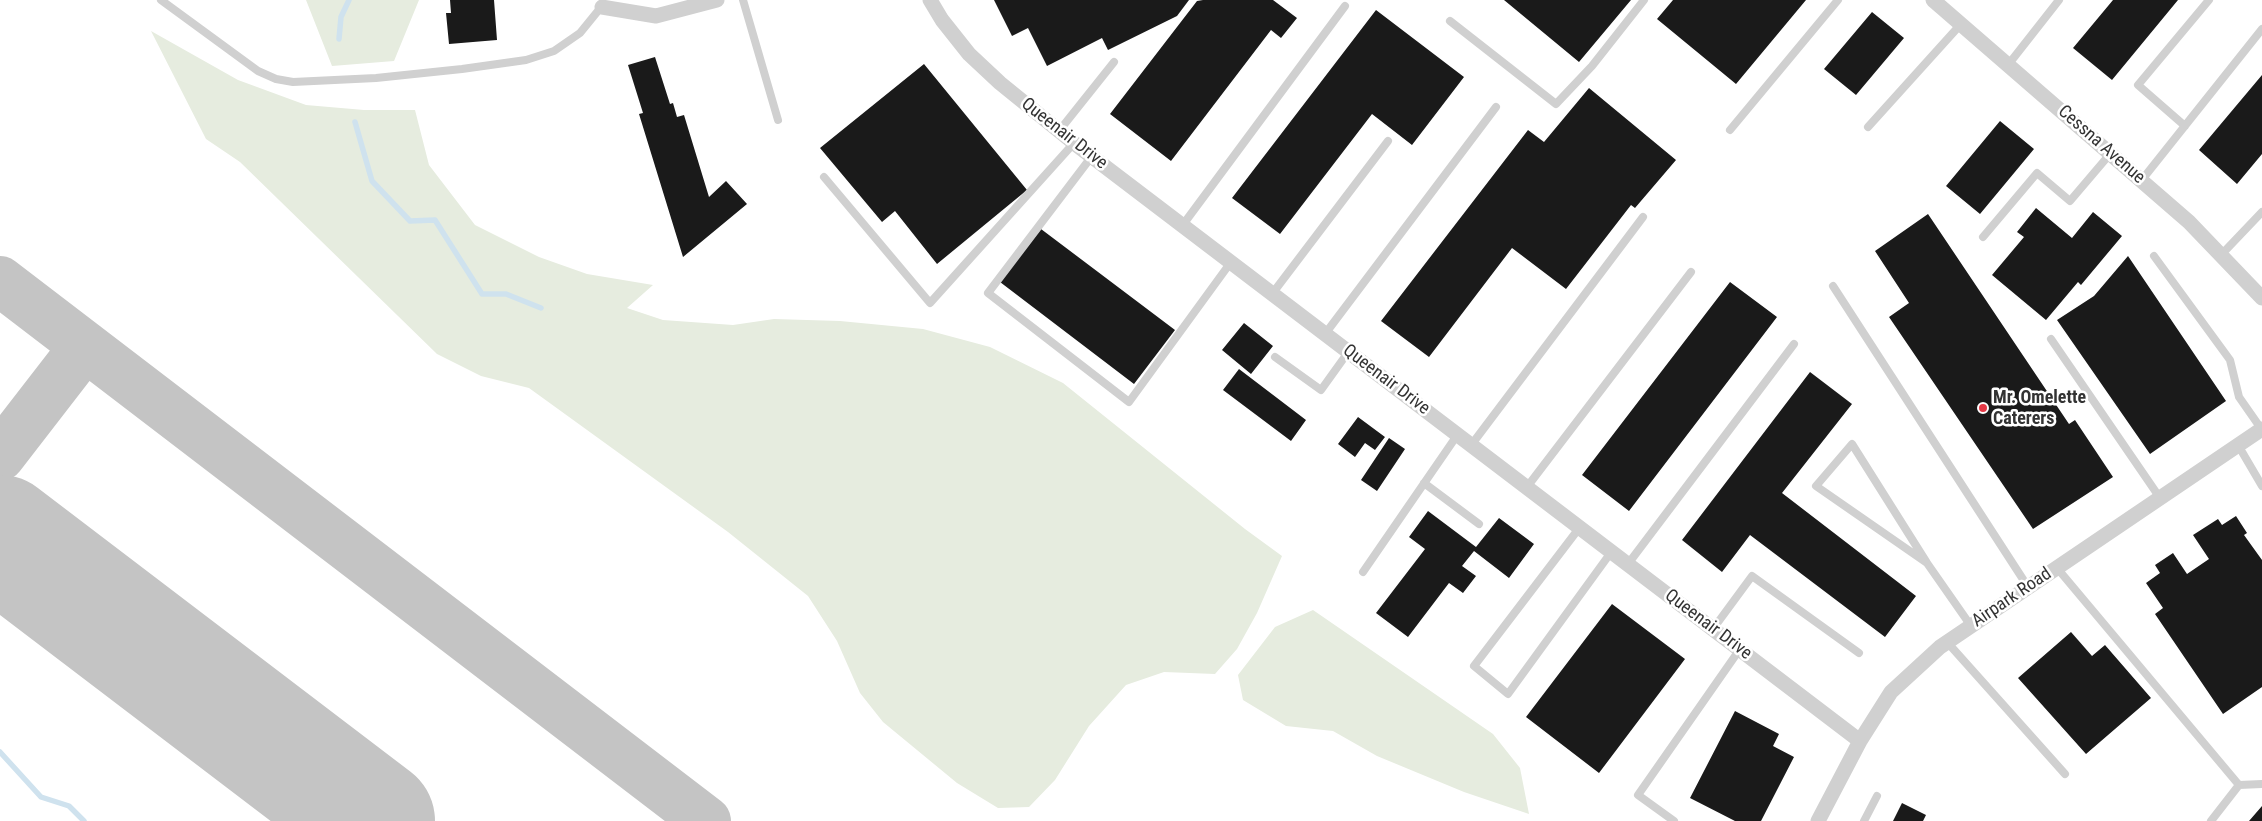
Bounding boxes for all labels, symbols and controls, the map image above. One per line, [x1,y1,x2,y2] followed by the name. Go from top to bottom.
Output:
[1017,94,1111,174] street label: Queenair Drive
[2053,101,2149,189] street label: Cessna Avenue
[1338,340,1434,420] street label: Queenair Drive
[1993,387,2086,429] place label: Mr. Omelette Caterers
[1977,402,1989,414] marker: Mr. Omelette Caterers
[1968,564,2056,632] street label: Airpark Road
[1660,585,1756,665] street label: Queenair Drive

